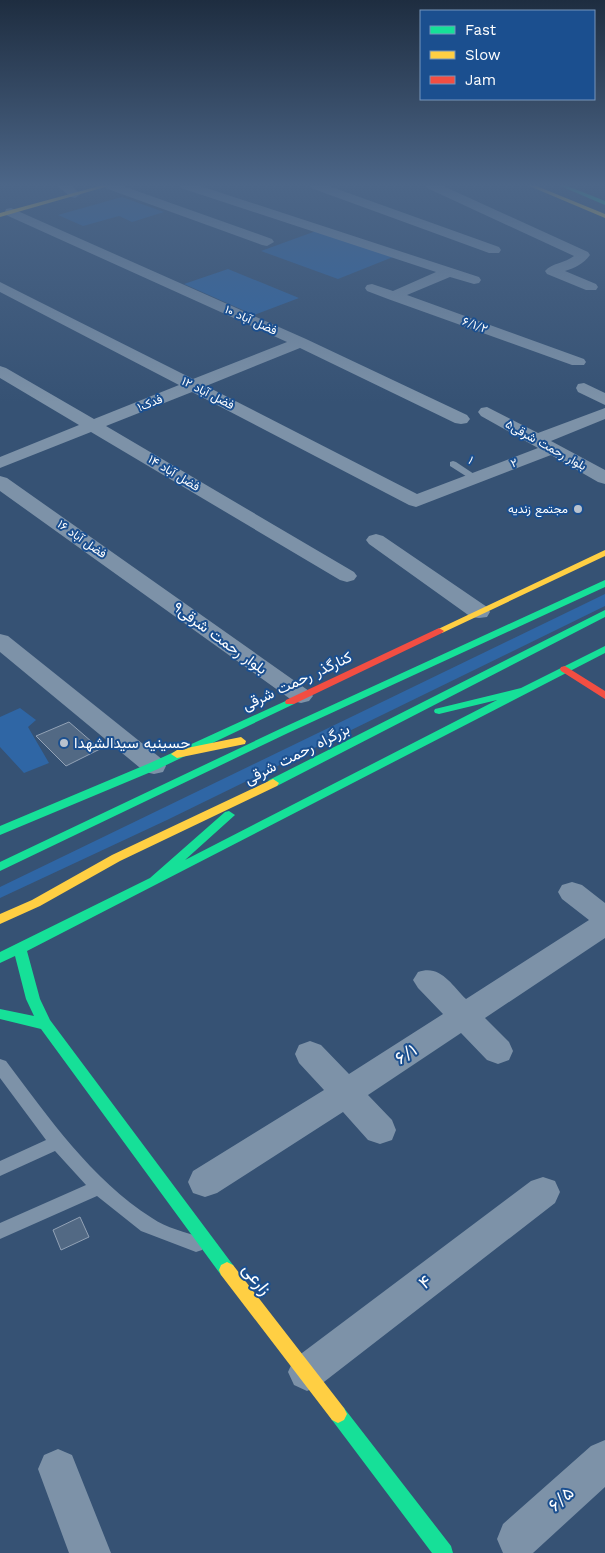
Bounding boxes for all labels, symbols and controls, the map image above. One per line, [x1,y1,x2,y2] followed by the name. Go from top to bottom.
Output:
[420,10,595,100] legend
[465,21,497,39] text: Fast
[465,46,501,64] text: Slow
[465,71,496,89] text: Jam
[222,302,279,339] street label: فضل آباد ۱۰
[460,314,490,336] street label: ۶/۱/۲
[179,374,237,413] street label: فضل آباد ۱۲
[135,392,165,414] street label: فدک۱
[502,417,589,474] street label: ۵بلوار رحمت شرقی
[145,452,202,495] street label: فضل آباد ۱۴
[466,453,476,467] street label: ۱
[509,455,519,471] street label: ۲
[508,502,568,518] place label: مجتمع زندیه
[572,503,584,515] marker: مجتمع زندیه
[54,517,109,562] street label: فضل آباد ۱۶
[169,598,270,679] street label: بلوار رحمت شرقی۹
[239,648,356,715] street label: کنارگذر رحمت شرقی
[241,720,353,789] street label: بزرگراه رحمت شرقی
[74,734,190,752] place label: حسینیه سیدالشهدا
[58,737,70,749] marker: حسینیه سیدالشهدا
[391,1039,421,1068] street label: ۶/۱
[238,1258,276,1300] street label: زارعی
[414,1270,435,1293] street label: ۴
[544,1482,578,1516] street label: ۶/۵

